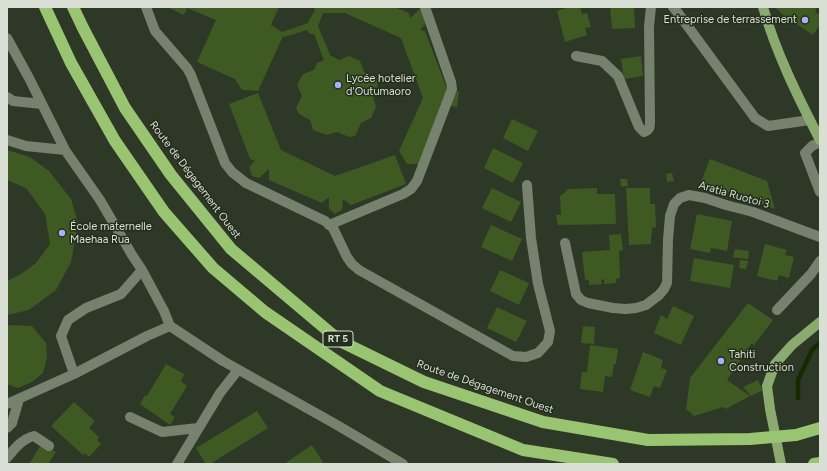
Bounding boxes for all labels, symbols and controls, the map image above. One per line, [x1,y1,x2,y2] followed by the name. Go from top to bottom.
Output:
[664,13,797,27] place label: Entreprise de terrassement
[800,15,810,25] marker: Entreprise de terrassement
[346,72,415,98] place label: Lycée hotelier d'Outumaoro
[333,80,343,90] marker: Lycée hotelier d'Outumaoro
[146,119,244,241] street label: Route de Dégagement Ouest
[697,179,771,211] street label: Aratia Ruotoi 3
[70,220,152,246] place label: École maternelle Maehaa Rua
[57,228,67,238] marker: École maternelle Maehaa Rua
[323,331,353,347] road number: RT 5
[729,348,794,374] place label: Tahiti Construction
[716,356,726,366] marker: Tahiti Construction
[415,357,555,417] street label: Route de Dégagement Ouest

